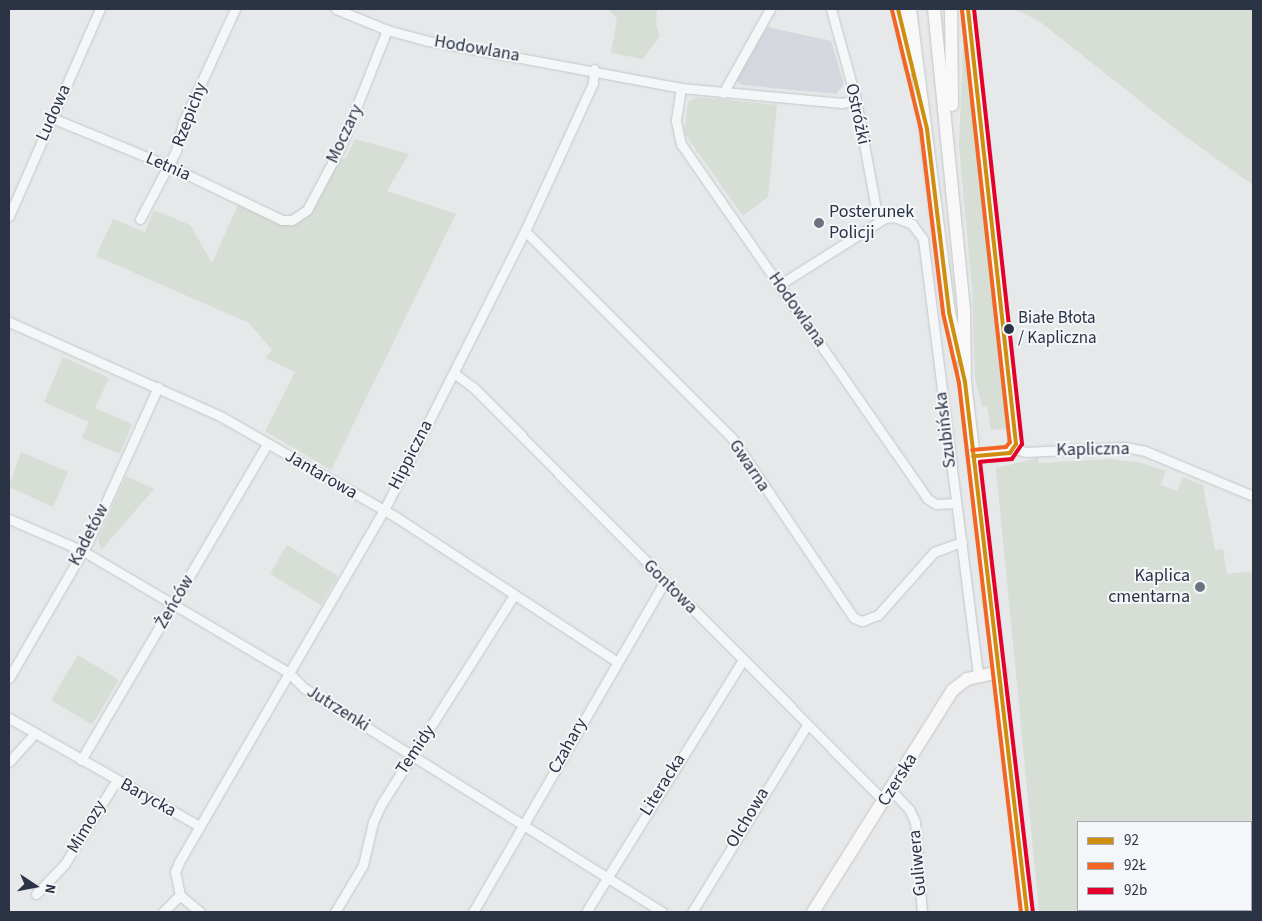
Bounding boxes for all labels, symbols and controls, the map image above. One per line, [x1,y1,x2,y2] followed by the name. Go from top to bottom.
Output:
[432,31,522,67] street label: Hodowlana
[168,80,212,150] street label: Rzepichy
[32,81,76,145] street label: Ludowa
[840,81,874,147] street label: Ostróżki
[322,101,368,167] street label: Moczary
[142,148,194,186] street label: Letnia
[829,202,914,244] place label: Posterunek Policji
[813,217,825,229] marker: Posterunek Policji
[763,268,831,352] street label: Hodowlana
[1018,309,1097,349] place label: Białe Błota / Kapliczna
[1004,324,1014,334] marker: Białe Błota / Kapliczna
[931,391,961,469] street label: Szubińska
[384,417,438,493] street label: Hippiczna
[724,436,774,496] street label: Gwarna
[1056,439,1130,461] street label: Kapliczna
[281,446,361,504] street label: Jantarowa
[64,500,114,570] street label: Kadetów
[638,555,702,619] street label: Gontowa
[1108,566,1190,608] place label: Kaplica cmentarna
[151,571,199,633] street label: Żeńców
[1194,581,1206,593] marker: Kaplica cmentarna
[302,681,374,737] street label: Jutrzenki
[544,714,592,778] street label: Czahary
[392,721,440,779] street label: Temidy
[636,750,690,820] street label: Literacka
[873,750,923,810] street label: Czerska
[116,774,180,822] street label: Barycka
[722,784,774,852] street label: Olchowa
[63,797,111,857] street label: Mimozy
[1077,821,1252,911] legend
[904,829,932,897] street label: Guliwera
[1124,830,1139,851] text: 92
[1124,855,1146,876] text: 92Ł
[10,861,60,911] north arrow
[1124,880,1147,901] text: 92b
[39,882,60,895] text: N

